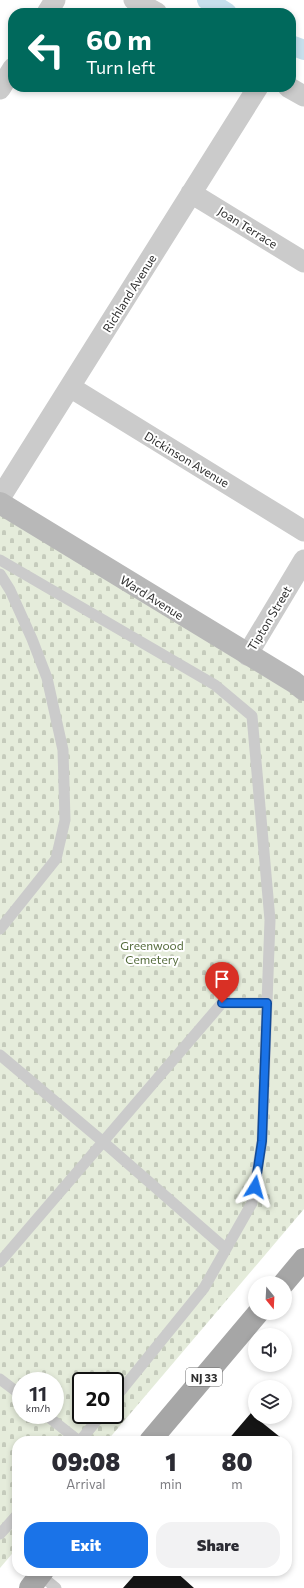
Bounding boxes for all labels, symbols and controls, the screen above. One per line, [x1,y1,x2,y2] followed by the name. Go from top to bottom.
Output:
[86,22,152,56] text: 60 m
[20,24,72,76] icon: left
[86,56,155,78] text: Turn left
[215,203,280,252] street label: Joan Terrace
[99,251,159,335] street label: Richland Avenue
[142,428,232,490] street label: Dickinson Avenue
[118,572,186,622] street label: Ward Avenue
[244,583,294,653] street label: Tipton Street
[120,938,184,966] park label: Greenwood Cemetery
[205,962,239,1003] pin
[211,968,233,990] icon: arrive
[234,1166,276,1208] position arrow
[248,1276,292,1320] north arrow
[248,1276,292,1424] map controls
[248,1328,292,1372] button: sound
[186,1368,222,1386] road number: NJ 33
[72,1372,124,1424] speed limit sign: 20
[248,1380,292,1424] button: layers
[29,1381,47,1405] text: 11
[26,1402,50,1414] text: km/h
[51,1447,120,1476] text: 09:08
[165,1447,176,1476] text: 1
[221,1447,253,1476] text: 80
[66,1476,106,1492] text: Arrival
[160,1476,182,1492] text: min
[231,1476,243,1492] text: m
[24,1522,148,1568] button: Exit
[156,1522,280,1568] button: Share

